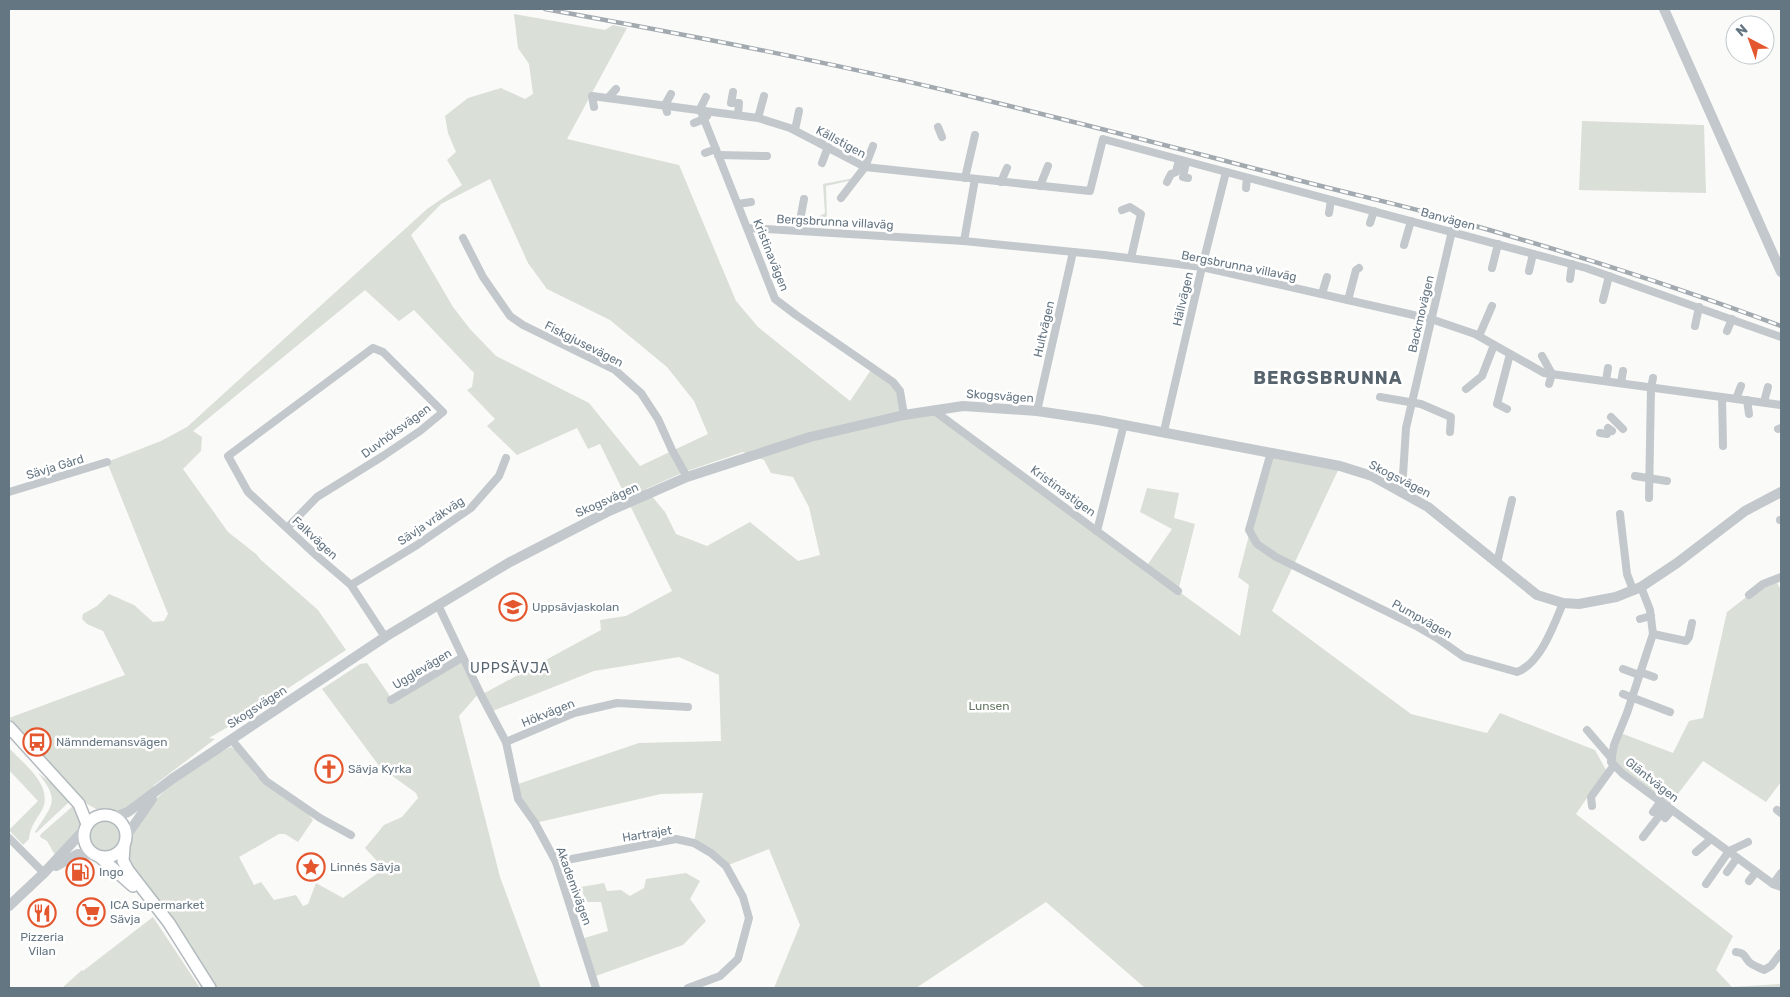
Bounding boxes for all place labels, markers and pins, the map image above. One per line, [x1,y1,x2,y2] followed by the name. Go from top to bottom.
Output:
[498,592,528,622] school or university icon: Uppsävjaskolan
[532,600,619,614] place label: Uppsävjaskolan
[22,727,52,757] bus stop icon: Nämndemansvägen
[56,735,167,749] place label: Nämndemansvägen
[314,754,344,784] church icon: Sävja Kyrka
[348,762,412,776] place label: Sävja Kyrka
[296,852,326,882] place icon: Linnés Sävja
[65,857,95,887] fuel station icon: Ingo
[330,860,400,874] place label: Linnés Sävja
[99,865,124,879] place label: Ingo
[76,897,106,927] supermarket icon: ICA Supermarket Sävja
[27,898,57,928] restaurant icon: Pizzeria Vilan
[110,898,204,926] place label: ICA Supermarket Sävja
[20,930,64,958] place label: Pizzeria Vilan

